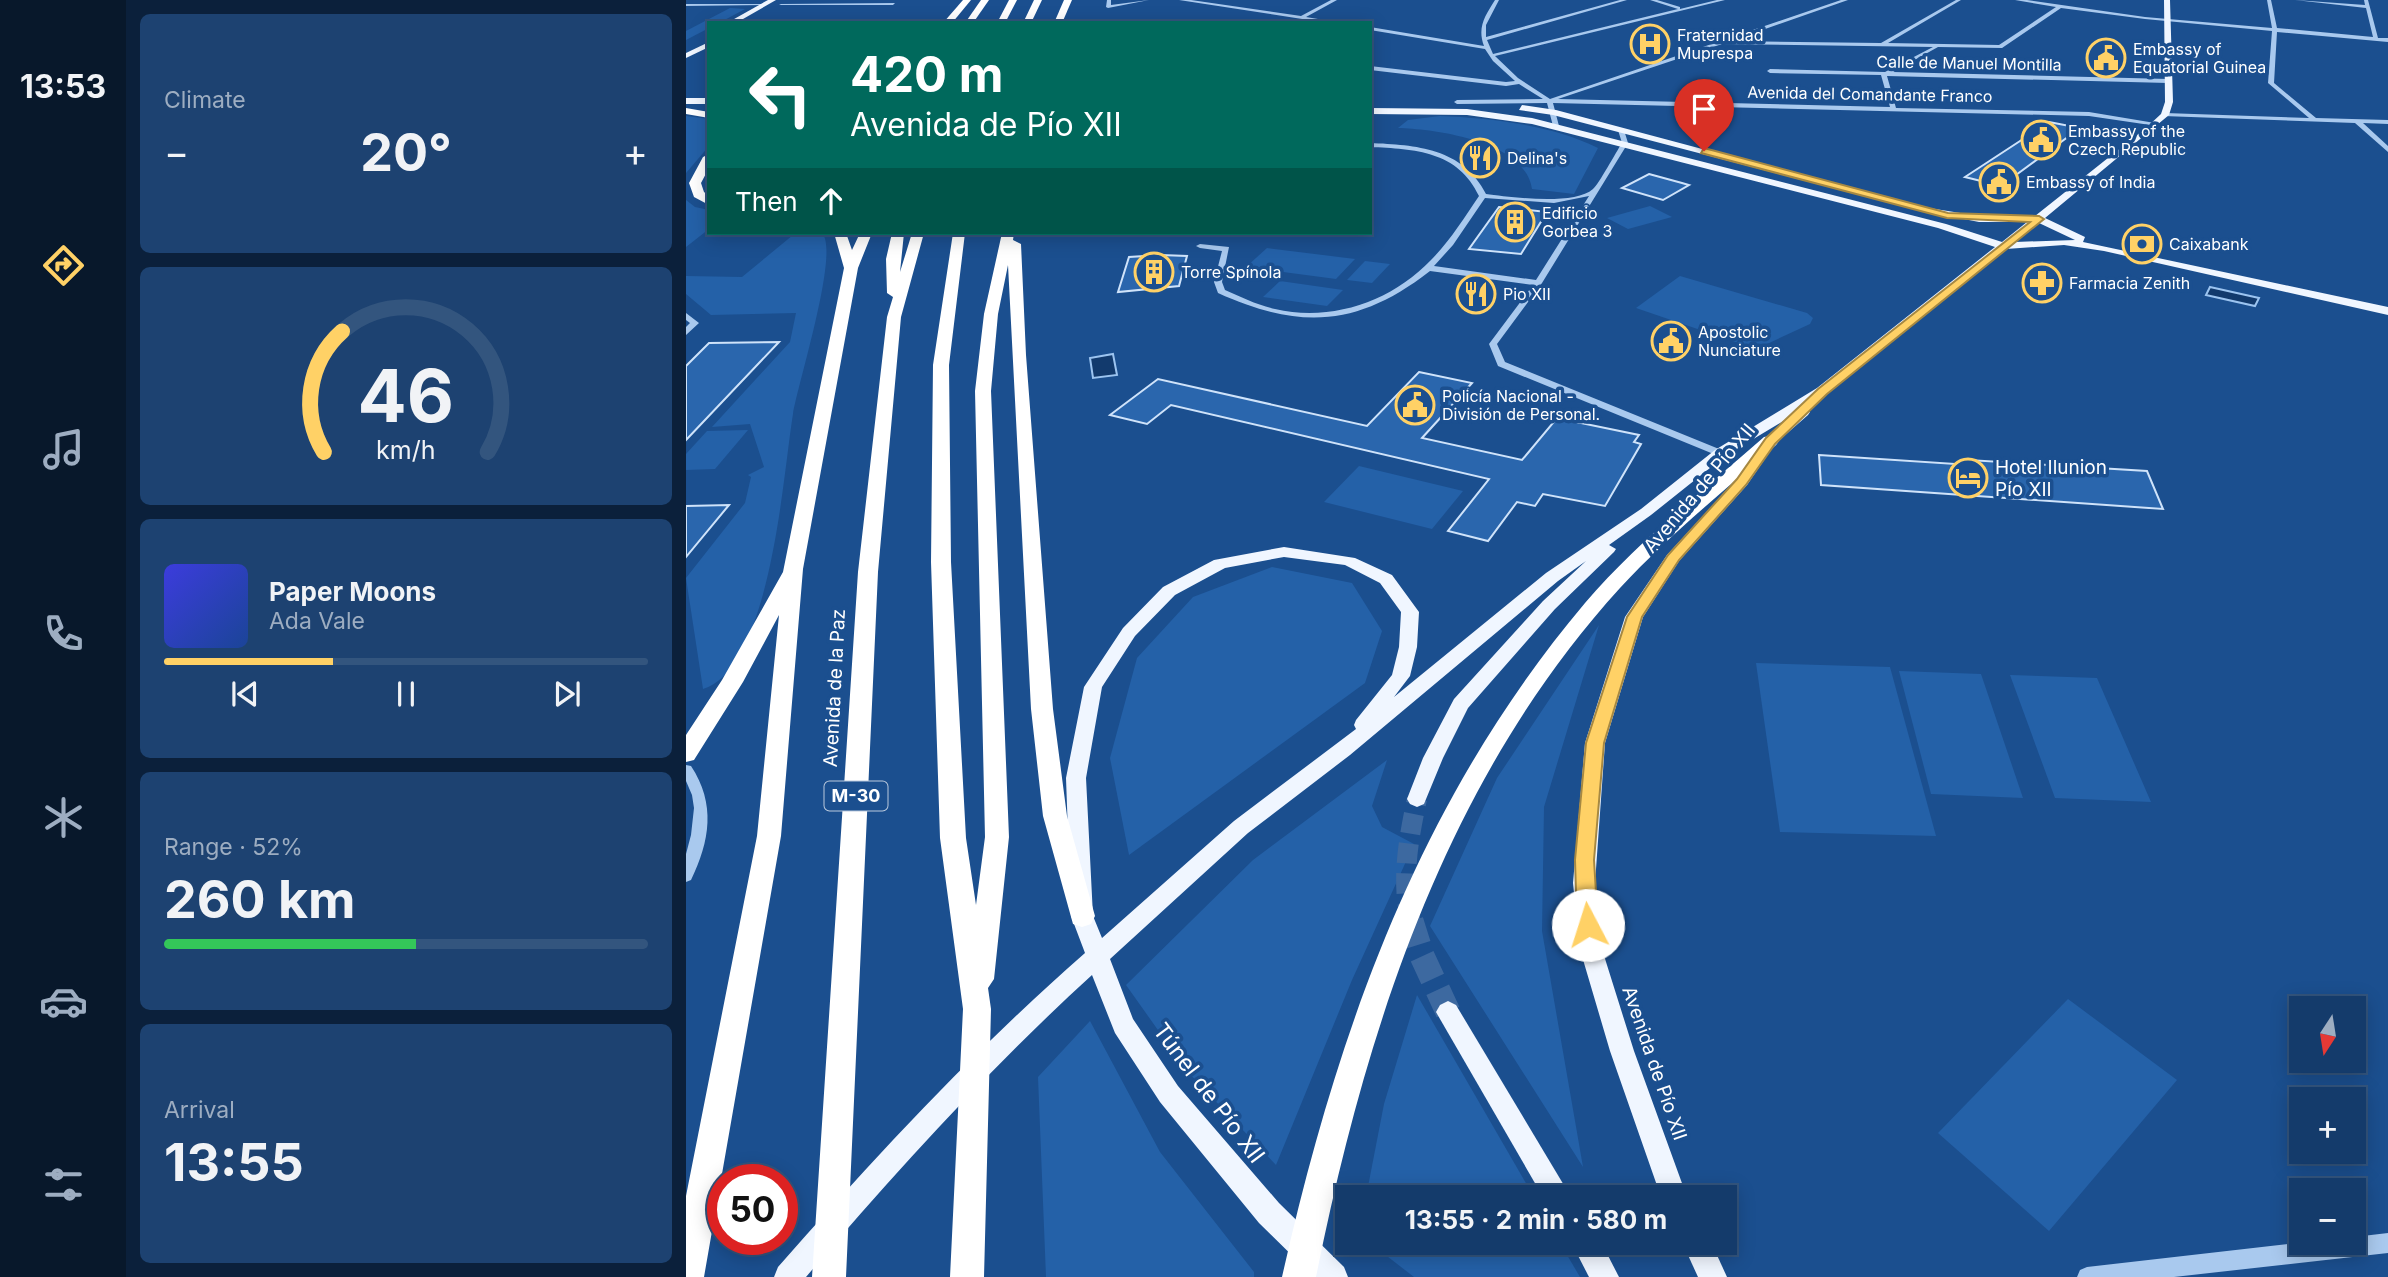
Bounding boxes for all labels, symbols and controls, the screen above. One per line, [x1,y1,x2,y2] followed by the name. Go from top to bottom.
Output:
[1629,23,1671,65] hospital icon: Fraternidad Muprespa
[1677,25,1764,63] place label: Fraternidad Muprespa
[2085,37,2127,79] public building icon: Embassy of Equatorial Guinea
[2133,39,2266,77] place label: Embassy of Equatorial Guinea
[850,45,1003,104] text: 420 m
[735,49,826,140] icon: left
[1876,51,2062,75] street label: Calle de Manuel Montilla
[20,67,106,106] text: 13:53
[1674,79,1734,151] pin
[1747,82,1993,106] street label: Avenida del Comandante Franco
[164,86,246,114] text: Climate
[1685,90,1723,128] icon: arrive
[850,105,1122,144] text: Avenida de Pío XII
[2020,119,2062,161] public building icon: Embassy of the Czech Republic
[360,121,452,184] text: 20°
[2068,121,2186,159] place label: Embassy of the Czech Republic
[164,129,189,175] text: −
[623,129,648,175] text: +
[1459,137,1501,179] restaurant icon: Delina's
[1507,148,1567,168] place label: Delina's
[1978,161,2020,203] public building icon: Embassy of India
[2026,172,2155,192] place label: Embassy of India
[812,182,850,220] icon: ahead
[735,186,798,217] text: Then
[1494,201,1536,243] building icon: Edificio Gorbea 3
[1542,203,1612,241] place label: Edificio Gorbea 3
[2121,223,2163,265] bank icon: Caixabank
[2169,234,2249,254] place label: Caixabank
[39,241,88,290] icon: directions
[1133,251,1175,293] building icon: Torre Spínola
[1181,262,1281,282] place label: Torre Spínola
[2021,262,2063,304] pharmacy icon: Farmacia Zenith
[1455,273,1497,315] restaurant icon: Pio XII
[2069,273,2190,293] place label: Farmacia Zenith
[1503,284,1551,304] place label: Pio XII
[1650,320,1692,362] public building icon: Apostolic Nunciature
[1698,322,1781,360] place label: Apostolic Nunciature
[358,351,454,440] text: 46
[1394,384,1436,426] public building icon: Policía Nacional - División de Personal.
[1442,386,1600,424] place label: Policía Nacional - División de Personal.
[1639,419,1760,558] street label: Avenida de Pío XII
[39,425,88,474] icon: music
[376,435,436,465] text: km/h
[1995,456,2107,501] place label: Hotel Ilunion Pío XII
[1947,457,1989,499] hotel icon: Hotel Ilunion Pío XII
[269,576,436,607] text: Paper Moons
[269,607,365,635] text: Ada Vale
[819,608,850,768] street label: Avenida de la Paz
[39,609,88,658] icon: phone
[226,675,264,713] icon: previous
[387,675,425,713] icon: pause
[548,675,586,713] icon: next
[824,782,888,810] road number: M-30
[39,793,88,842] icon: climate
[164,833,303,861] text: Range · 52%
[164,868,356,931] text: 260 km
[1551,888,1625,962] position arrow
[39,977,88,1026] icon: car
[1617,983,1692,1143] street label: Avenida de Pío XII
[2289,996,2366,1073] north arrow
[2289,996,2366,1255] map controls
[1147,1017,1271,1169] street label: Túnel de Pío XII
[2289,1087,2366,1164] button: +
[164,1096,235,1124] text: Arrival
[164,1131,304,1194] text: 13:55
[39,1160,88,1209] icon: filters
[707,1164,798,1255] speed limit sign: 50
[2289,1178,2366,1255] button: −
[1405,1204,1667,1235] text: 13:55 · 2 min · 580 m

